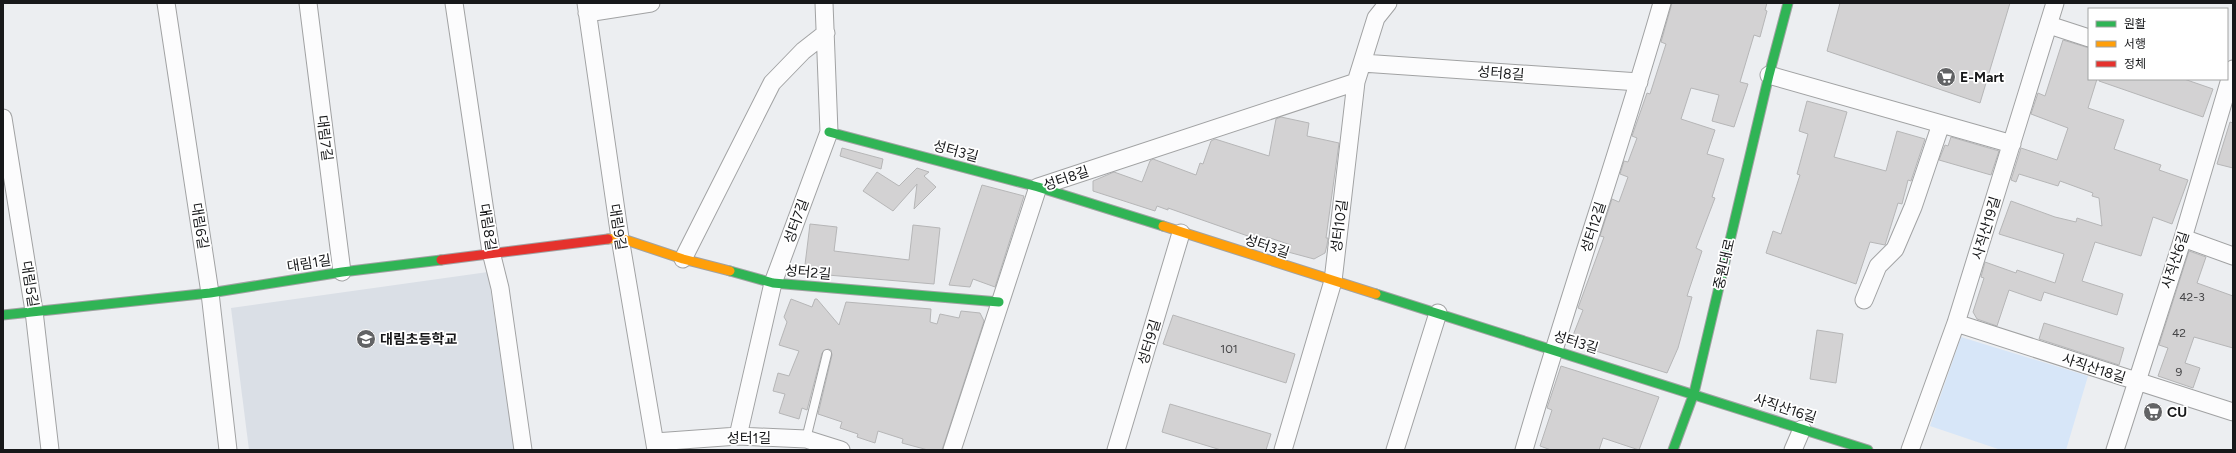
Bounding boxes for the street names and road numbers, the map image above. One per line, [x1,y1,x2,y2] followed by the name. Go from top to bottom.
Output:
[1477,63,1525,84] street label: 성터8길
[313,114,336,162] street label: 대림7길
[931,137,980,166] street label: 성터3길
[1041,163,1091,194] street label: 성터8길
[1969,194,2004,262] street label: 사직산19길
[781,197,812,246] street label: 성터7길
[1328,199,1351,254] street label: 성터10길
[1577,200,1610,255] street label: 성터12길
[187,202,212,250] street label: 대림6길
[475,202,500,252] street label: 대림8길
[605,203,630,251] street label: 대림9길
[2158,229,2193,291] street label: 사직산6길
[1242,231,1291,262] street label: 성터3길
[1710,237,1739,291] street label: 중원대로
[286,252,332,275] street label: 대림1길
[17,260,42,308] street label: 대림5길
[784,262,832,283] street label: 성터2길
[1135,317,1164,367] street label: 성터9길
[1551,328,1600,357] street label: 성터3길
[2060,350,2128,387] street label: 사직산18길
[1751,390,1818,427] street label: 사직산16길
[727,430,771,447] street label: 성터1길

